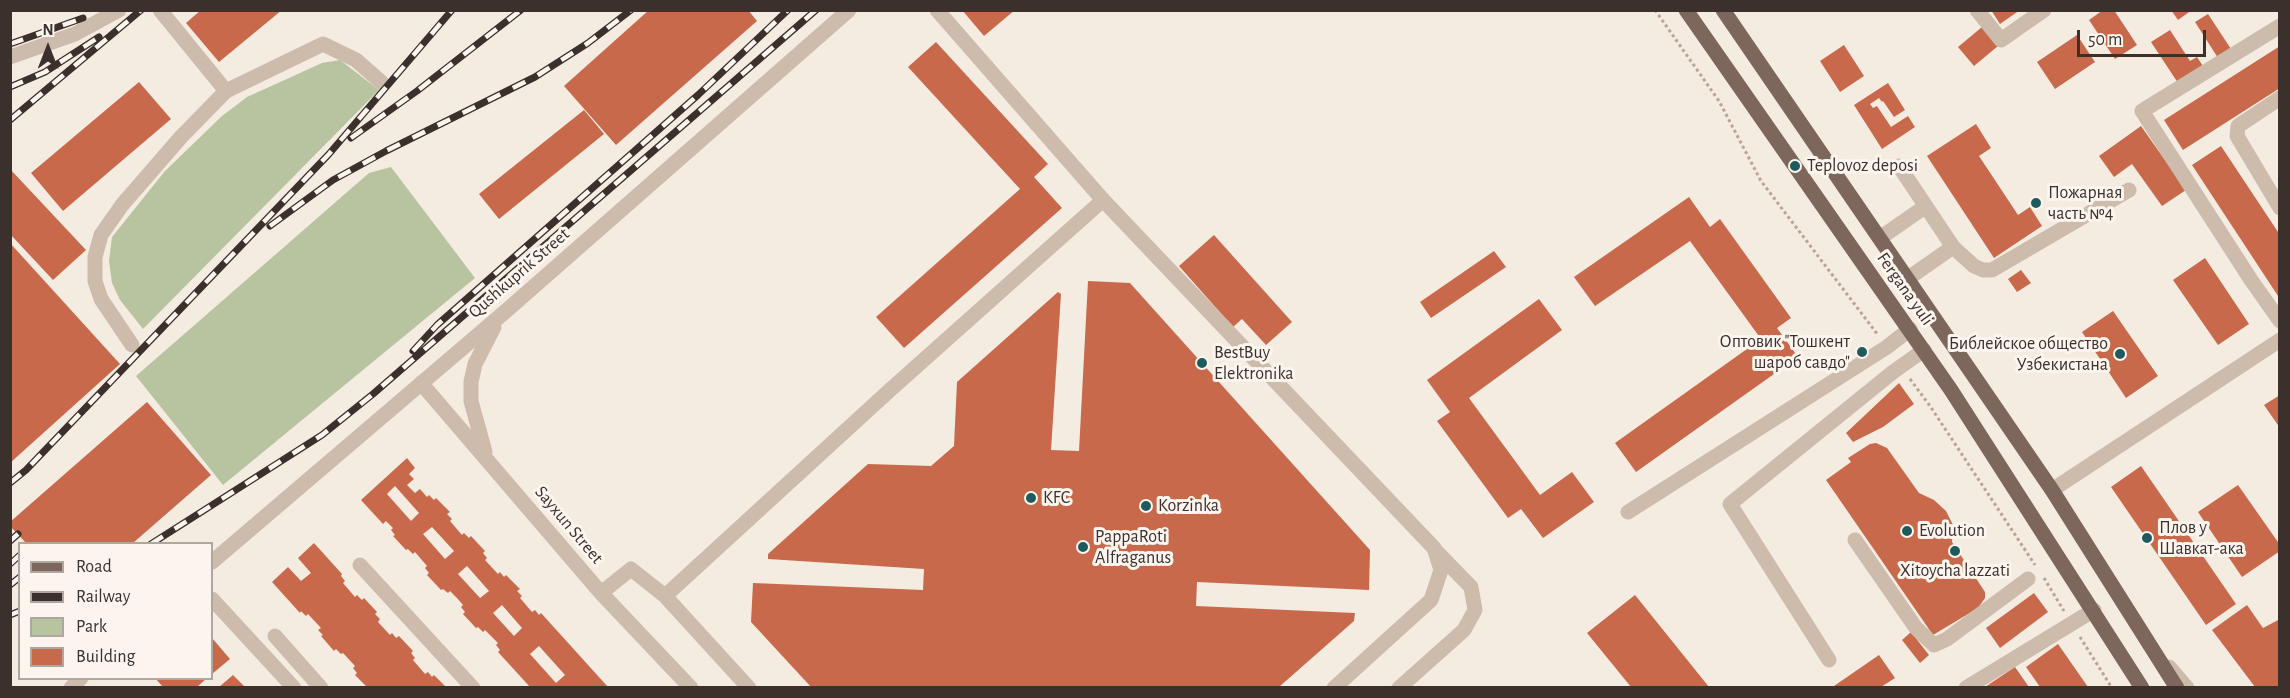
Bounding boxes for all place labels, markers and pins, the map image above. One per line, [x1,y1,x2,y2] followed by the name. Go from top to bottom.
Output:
[1807,155,1918,177] place label: Teplovoz deposi
[1788,159,1802,173] marker: Teplovoz deposi
[2048,182,2123,224] place label: Пожарная часть №4
[2029,196,2043,210] marker: Пожарная часть №4
[1720,331,1850,374] place label: Оптовик "Тошкент шароб савдо"
[1949,333,2108,376] place label: Библейское общество Узбекистана
[1214,342,1294,385] place label: BestBuy Elektronika
[1855,345,1869,359] marker: Оптовик "Тошкент шароб савдо"
[2113,347,2127,361] marker: Библейское общество Узбекистана
[1195,356,1209,370] marker: BestBuy Elektronika
[1043,487,1070,509] place label: KFC
[1024,491,1038,505] marker: KFC
[1158,495,1219,517] place label: Korzinka
[1139,499,1153,513] marker: Korzinka
[2159,517,2244,560] place label: Плов у Шавкат-ака
[1919,520,1985,542] place label: Evolution
[1900,524,1914,538] marker: Evolution
[1095,526,1171,568] place label: PappaRoti Alfraganus
[2140,531,2154,545] marker: Плов у Шавкат-ака
[1076,540,1090,554] marker: PappaRoti Alfraganus
[1948,544,1962,558] marker: Xitoycha lazzati
[1900,560,2010,582] place label: Xitoycha lazzati

